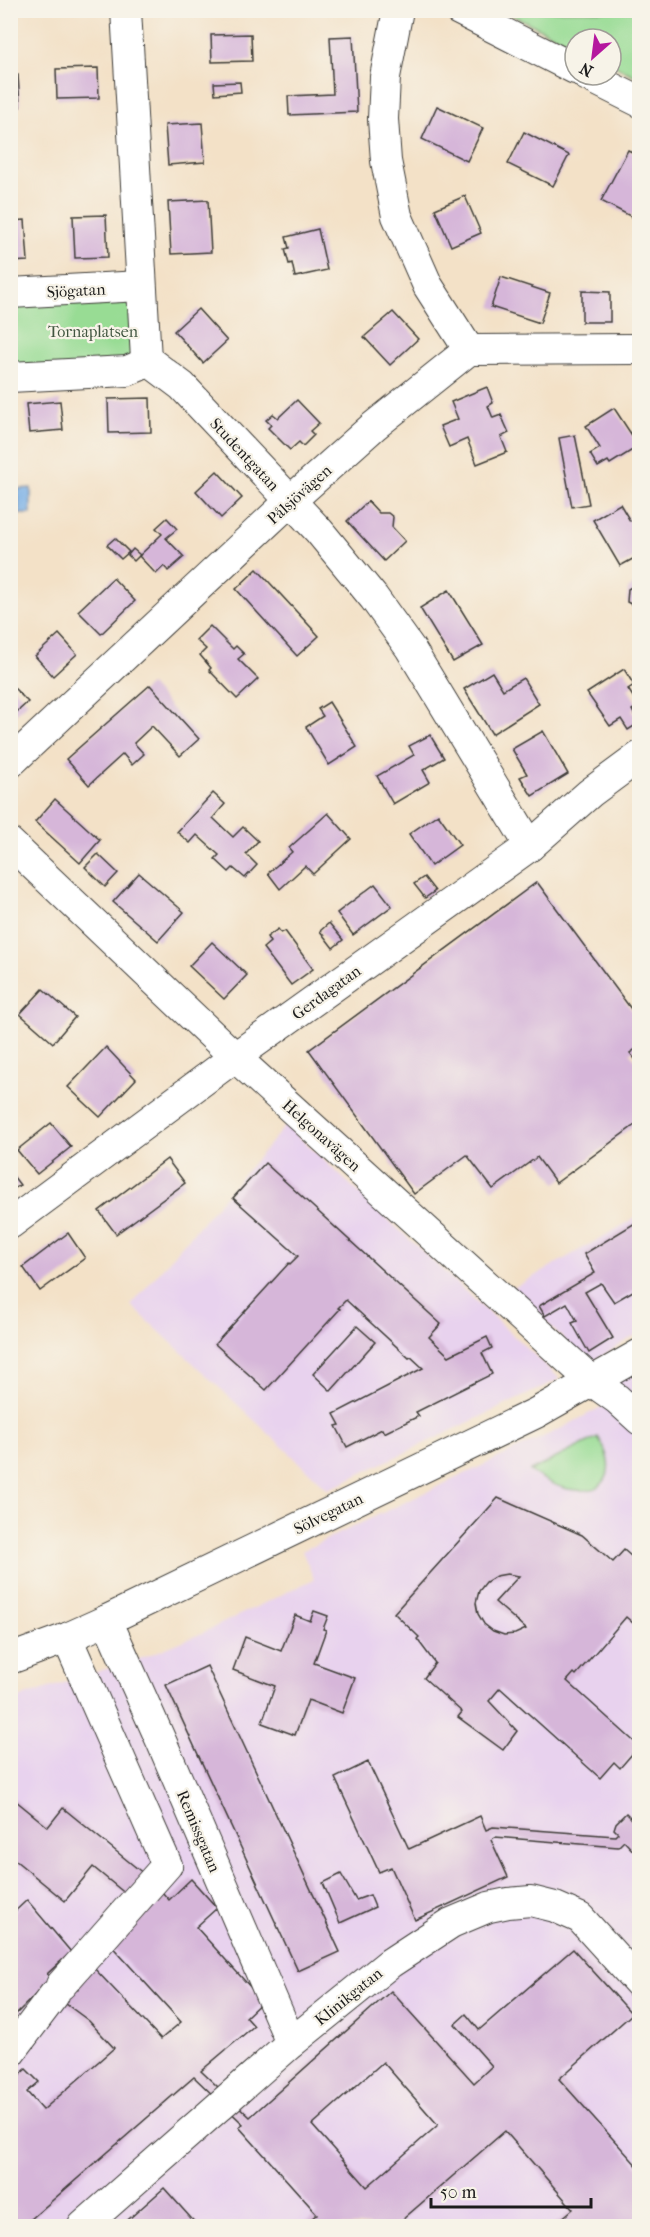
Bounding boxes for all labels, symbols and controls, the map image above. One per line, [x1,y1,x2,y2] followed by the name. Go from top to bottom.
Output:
[563,27,623,87] north arrow
[576,58,596,81] text: N
[46,279,107,302] street label: Sjögatan
[48,322,139,341] park label: Tornaplatsen
[206,414,284,495] street label: Studentgatan
[263,460,336,528] street label: Pålsjövägen
[288,961,365,1024] street label: Gerdagatan
[279,1095,365,1176] street label: Helgonavägen
[291,1488,366,1538] street label: Sölvegatan
[173,1787,225,1876] street label: Remissgatan
[311,1963,386,2029] street label: Klinikgatan
[431,2171,592,2209] scale bar
[440,2182,477,2203] text: 50 m

